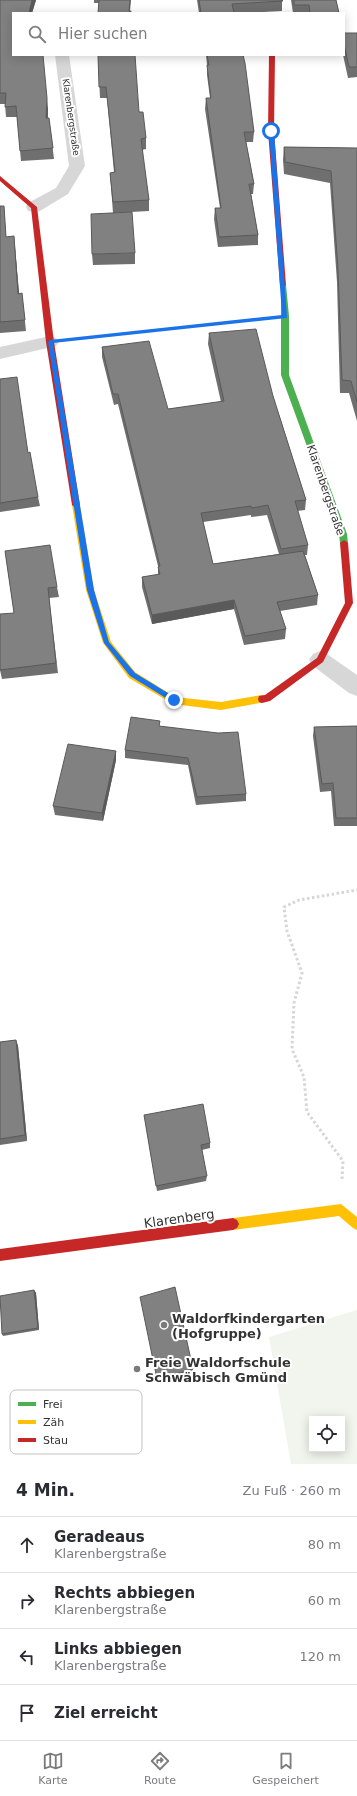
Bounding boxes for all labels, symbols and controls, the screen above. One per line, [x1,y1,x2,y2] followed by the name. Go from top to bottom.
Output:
[12,12,345,56] search box
[26,23,48,45] icon: search
[58,25,147,43] text: Hier suchen
[61,78,81,157] street label: Klarenbergstraße
[262,122,280,140] route start
[304,443,347,537] street label: Klarenbergstraße
[165,691,183,709] route end
[143,1206,215,1231] street label: Klarenberg
[172,1311,325,1341] place label: Waldorfkindergarten (Hofgruppe)
[159,1320,169,1330] marker: Waldorfkindergarten (Hofgruppe)
[145,1355,291,1385] place label: Freie Waldorfschule Schwäbisch Gmünd
[132,1364,142,1374] marker: Freie Waldorfschule Schwäbisch Gmünd
[10,1390,142,1454] legend
[43,1398,63,1411] text: Frei
[43,1416,64,1429] text: Zäh
[309,1416,345,1452] map controls
[309,1416,345,1452] button: locate
[43,1434,68,1447] text: Stau
[16,1480,75,1500] text: 4 Min.
[243,1483,341,1498] text: Zu Fuß · 260 m
[54,1528,145,1546] text: Geradeaus
[16,1534,38,1556] icon: ahead
[308,1537,341,1552] text: 80 m
[54,1546,166,1561] text: Klarenbergstraße
[54,1584,195,1602] text: Rechts abbiegen
[16,1590,38,1612] icon: right
[308,1593,341,1608] text: 60 m
[54,1602,166,1617] text: Klarenbergstraße
[54,1640,182,1658] text: Links abbiegen
[16,1646,38,1668] icon: left
[299,1649,341,1664] text: 120 m
[54,1658,166,1673] text: Klarenbergstraße
[16,1702,38,1724] icon: arrive
[54,1704,158,1722] text: Ziel erreicht
[38,1750,68,1787] tab: Karte
[144,1750,176,1787] tab: Route
[252,1750,319,1787] tab: Gespeichert

